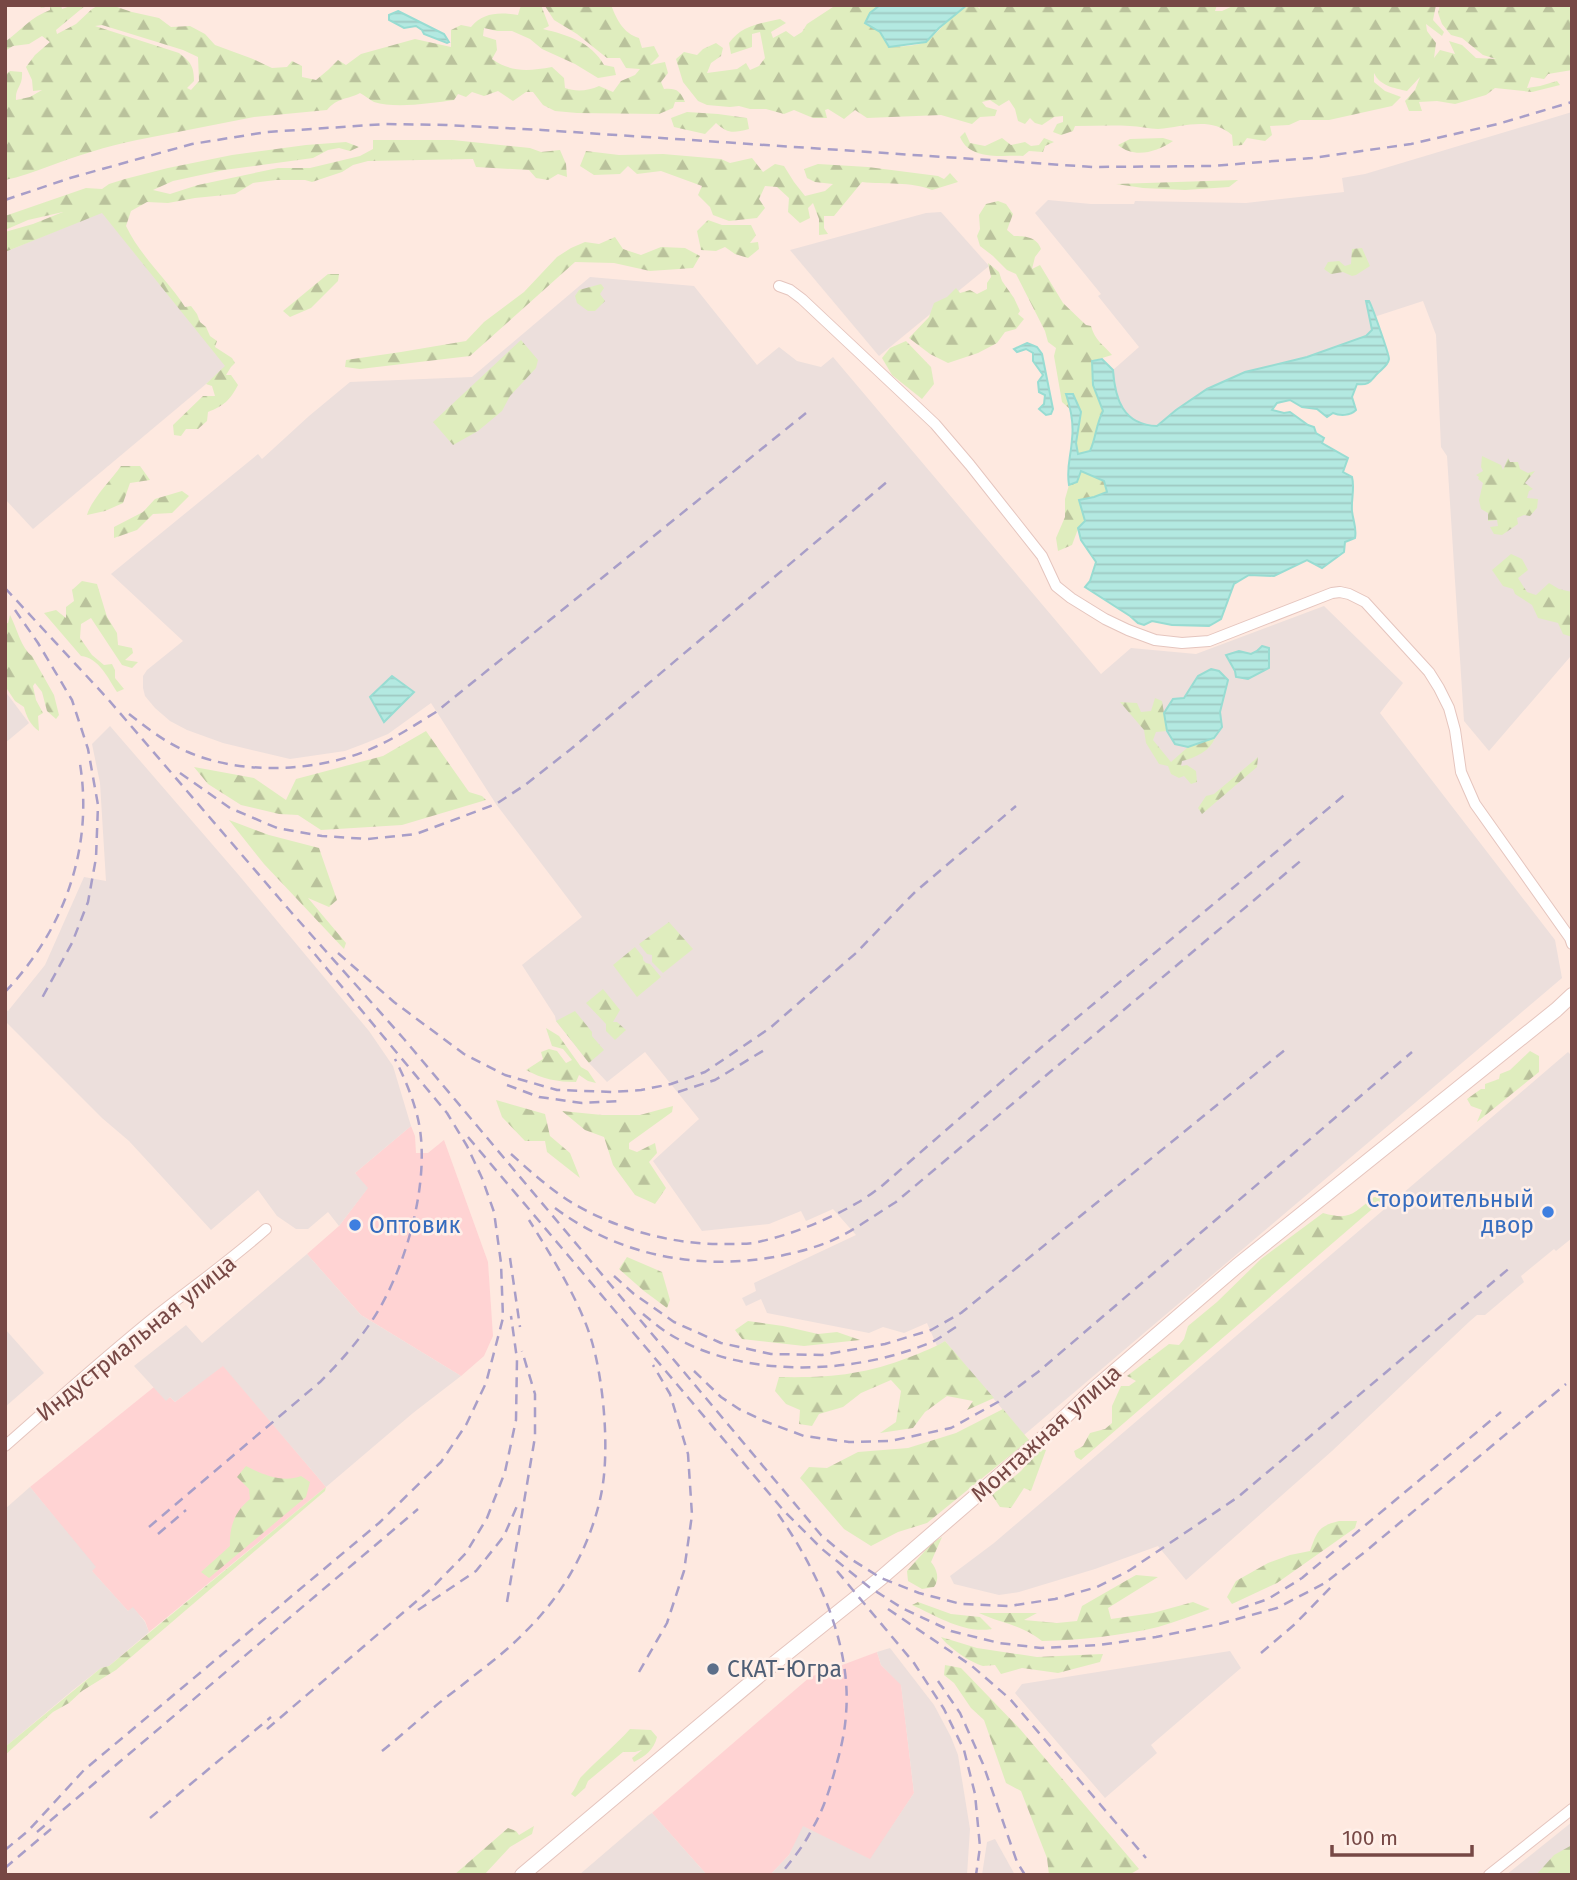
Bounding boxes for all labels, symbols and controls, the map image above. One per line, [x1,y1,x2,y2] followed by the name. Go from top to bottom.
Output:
[1367,1185,1534,1239] place label: Стороительный двор
[1540,1204,1556,1220] marker: Стороительный двор
[369,1211,460,1239] place label: Оптовик
[347,1217,363,1233] marker: Оптовик
[30,1249,242,1427] street label: Индустриальная улица
[965,1358,1127,1508] street label: Монтажная улица
[727,1655,842,1683] place label: СКАТ-Югра
[705,1661,721,1677] marker: СКАТ-Югра
[1332,1814,1472,1858] scale bar
[1342,1825,1398,1851] text: 100 m

